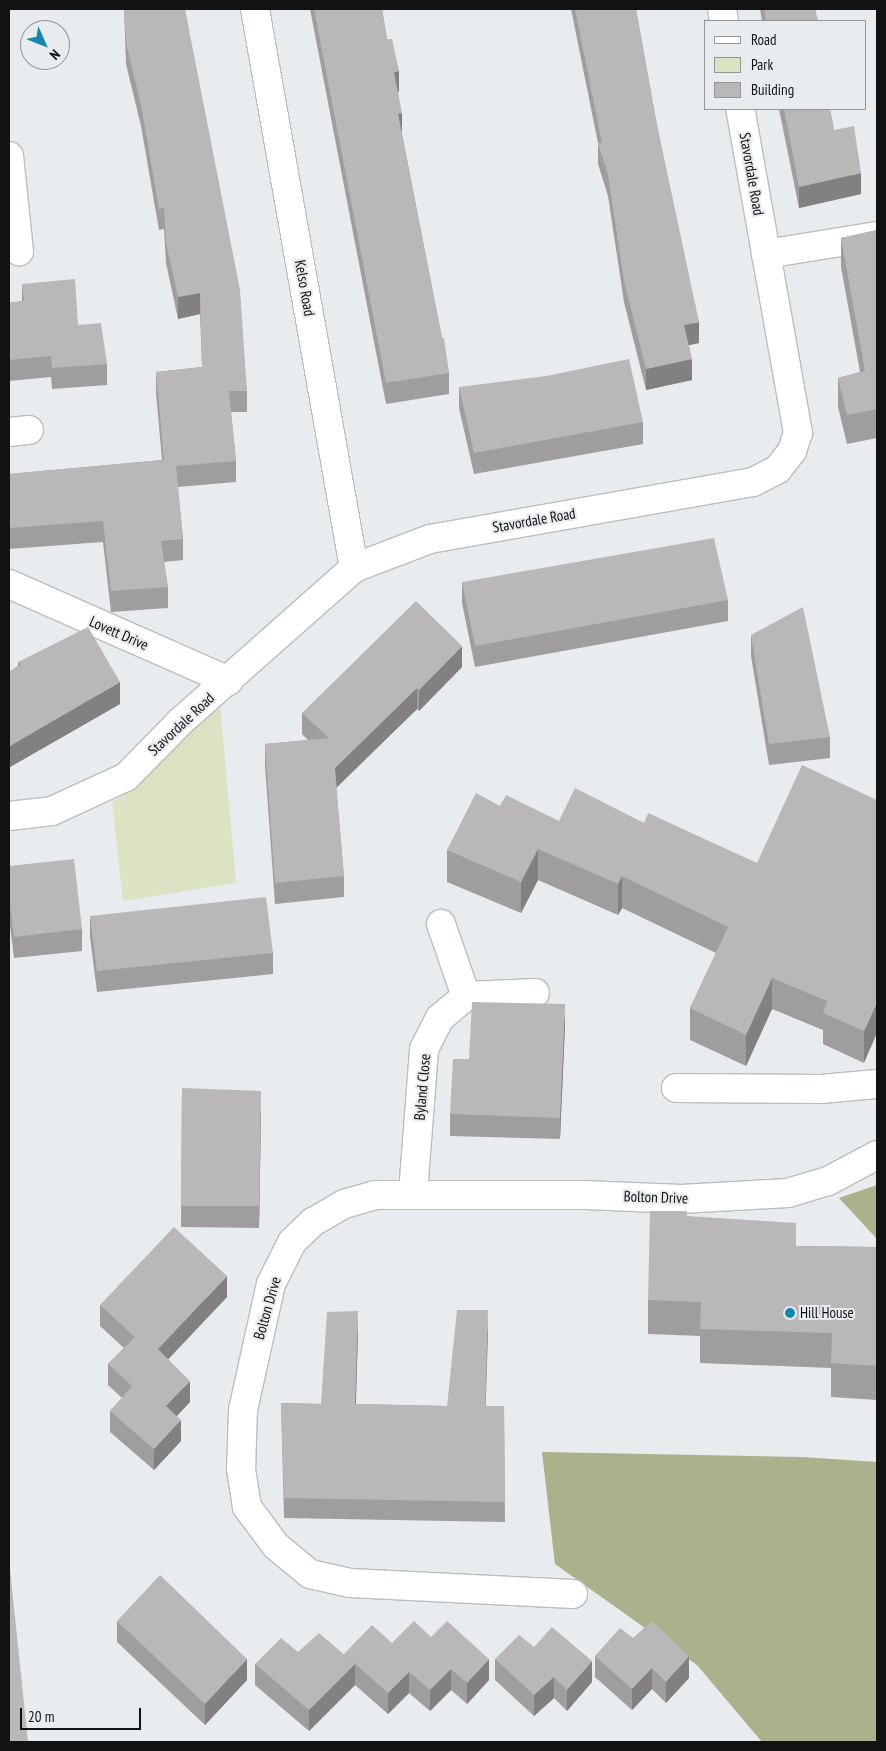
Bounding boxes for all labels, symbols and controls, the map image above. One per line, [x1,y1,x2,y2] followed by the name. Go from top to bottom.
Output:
[20,20,70,70] north arrow
[704,20,866,110] legend
[751,30,777,49] text: Road
[46,46,64,64] text: N
[751,55,773,74] text: Park
[751,80,794,99] text: Building
[736,131,768,217] street label: Stavordale Road
[291,258,319,318] street label: Kelso Road
[491,504,577,536] street label: Stavordale Road
[87,612,151,654] street label: Lovett Drive
[144,689,218,759] street label: Stavordale Road
[410,1053,434,1121] street label: Byland Close
[623,1187,689,1207] street label: Bolton Drive
[249,1274,285,1342] street label: Bolton Drive
[800,1304,854,1322] place label: Hill House
[784,1307,796,1319] marker: Hill House
[22,1698,144,1730] scale bar
[28,1707,54,1726] text: 20 m

